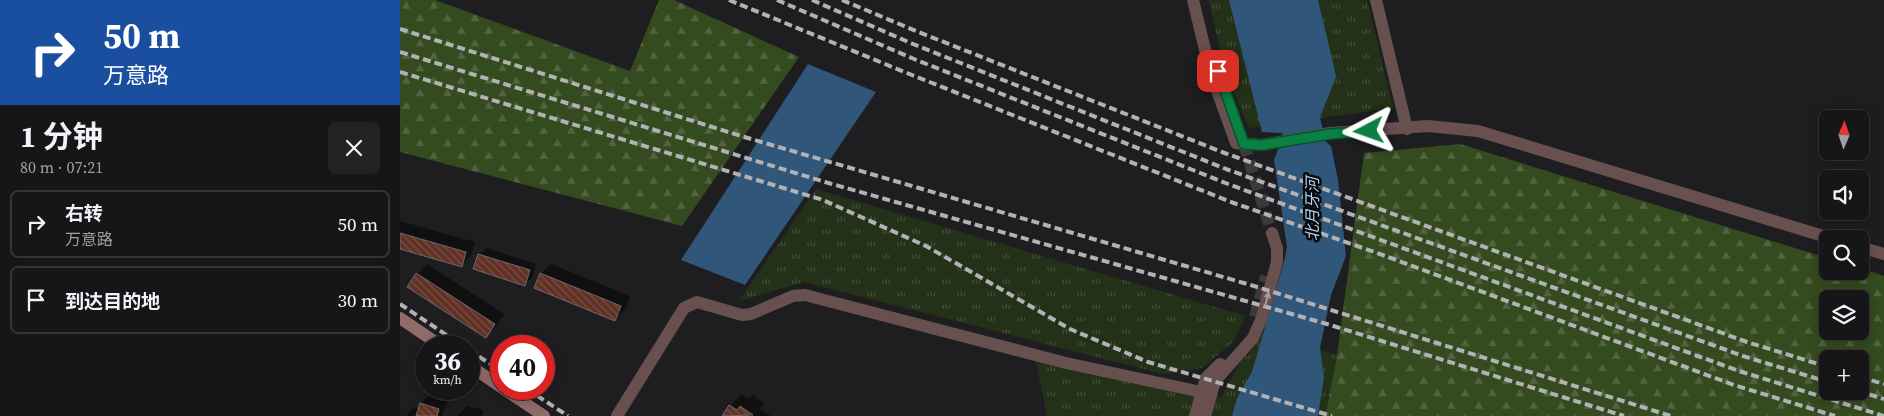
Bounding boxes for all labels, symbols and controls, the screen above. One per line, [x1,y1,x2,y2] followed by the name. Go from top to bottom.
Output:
[103,12,180,60] text: 50 m
[20,20,85,85] icon: right
[1197,50,1239,92] pin
[1204,57,1232,85] icon: arrive
[103,60,169,90] text: 万意路
[1342,104,1394,156] position arrow
[1819,110,1869,160] north arrow
[1819,110,1869,400] map controls
[20,116,103,157] text: 1 分钟
[328,122,380,174] button: close
[20,156,103,178] text: 80 m · 07:21
[1819,170,1869,220] button: sound
[1301,174,1323,241] water label: 北月牙河
[65,200,103,226] text: 右转
[22,210,50,238] icon: right
[337,211,378,237] text: 50 m
[65,228,113,250] text: 万意路
[1819,230,1869,280] button: search
[22,286,50,314] icon: arrive
[337,287,378,313] text: 30 m
[65,288,160,314] text: 到达目的地
[1819,290,1869,340] button: layers
[1263,291,1271,306] one-way arrow
[490,335,555,400] speed limit sign: 40
[434,344,461,378] text: 36
[1819,350,1869,400] button: +
[433,372,462,388] text: km/h

